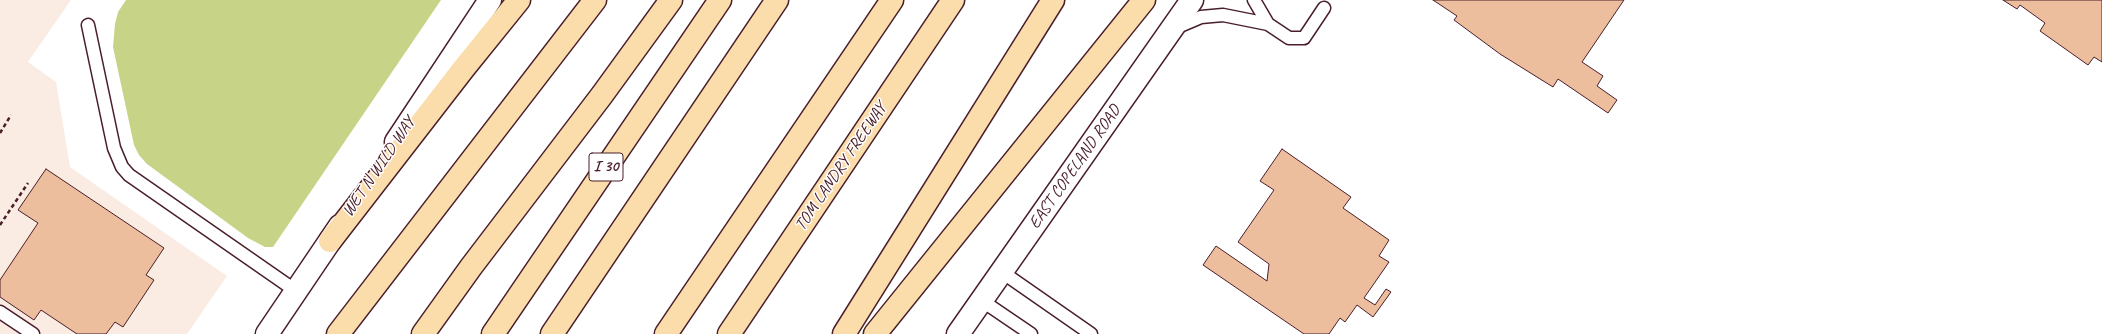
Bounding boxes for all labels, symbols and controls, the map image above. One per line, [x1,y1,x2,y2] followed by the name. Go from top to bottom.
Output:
[791,99,891,235] street label: TOM LANDRY FREEWAY
[1025,101,1125,233] street label: EAST COPELAND ROAD
[338,113,420,221] street label: WET N WILD WAY
[589,153,623,181] road number: I 30

